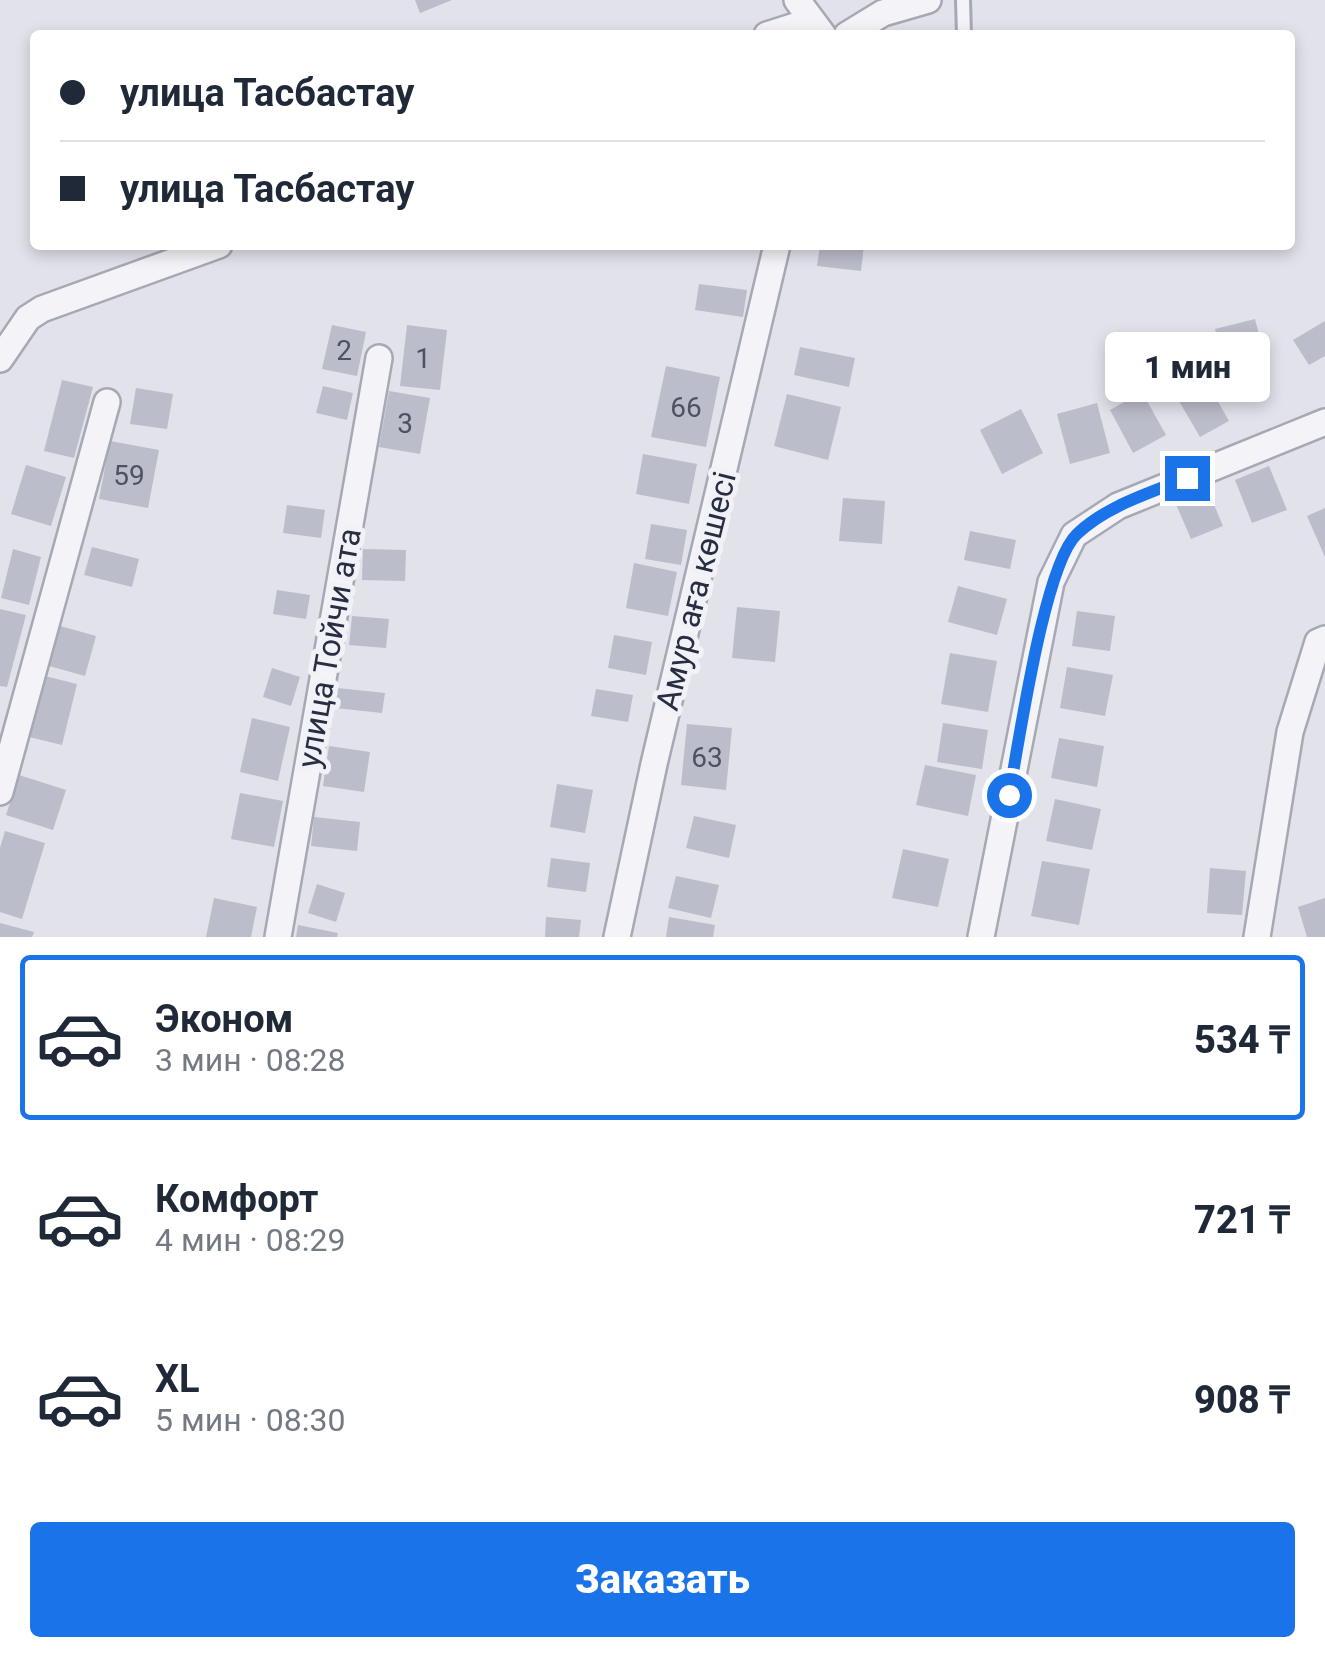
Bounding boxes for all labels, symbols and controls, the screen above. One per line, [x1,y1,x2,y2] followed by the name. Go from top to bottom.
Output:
[120,71,414,115] text: улица Тасбастау
[120,167,414,211] text: улица Тасбастау
[1104,333,1270,403] callout: 1 мин
[336,334,352,367] house number: 2
[415,342,431,375] house number: 1
[1144,348,1231,386] text: 1 мин
[670,391,702,424] house number: 66
[397,407,413,440] house number: 3
[1165,456,1210,501] route end
[113,459,145,492] house number: 59
[648,468,744,714] street label: Амур аға көшесі
[289,525,369,771] street label: улица Тойчи ата
[691,741,723,774] house number: 63
[987,773,1032,818] route start
[35,993,125,1083] icon: car
[155,997,293,1041] text: Эконом
[1194,1018,1290,1062] text: 534 ₸
[155,1041,346,1079] text: 3 мин · 08:28
[35,1173,125,1263] icon: car
[155,1177,318,1221] text: Комфорт
[1194,1198,1290,1242] text: 721 ₸
[155,1221,346,1259] text: 4 мин · 08:29
[35,1353,125,1443] icon: car
[155,1357,200,1401] text: XL
[1194,1378,1290,1422] text: 908 ₸
[155,1401,346,1439] text: 5 мин · 08:30
[30,1522,1295,1637] button: Заказать

